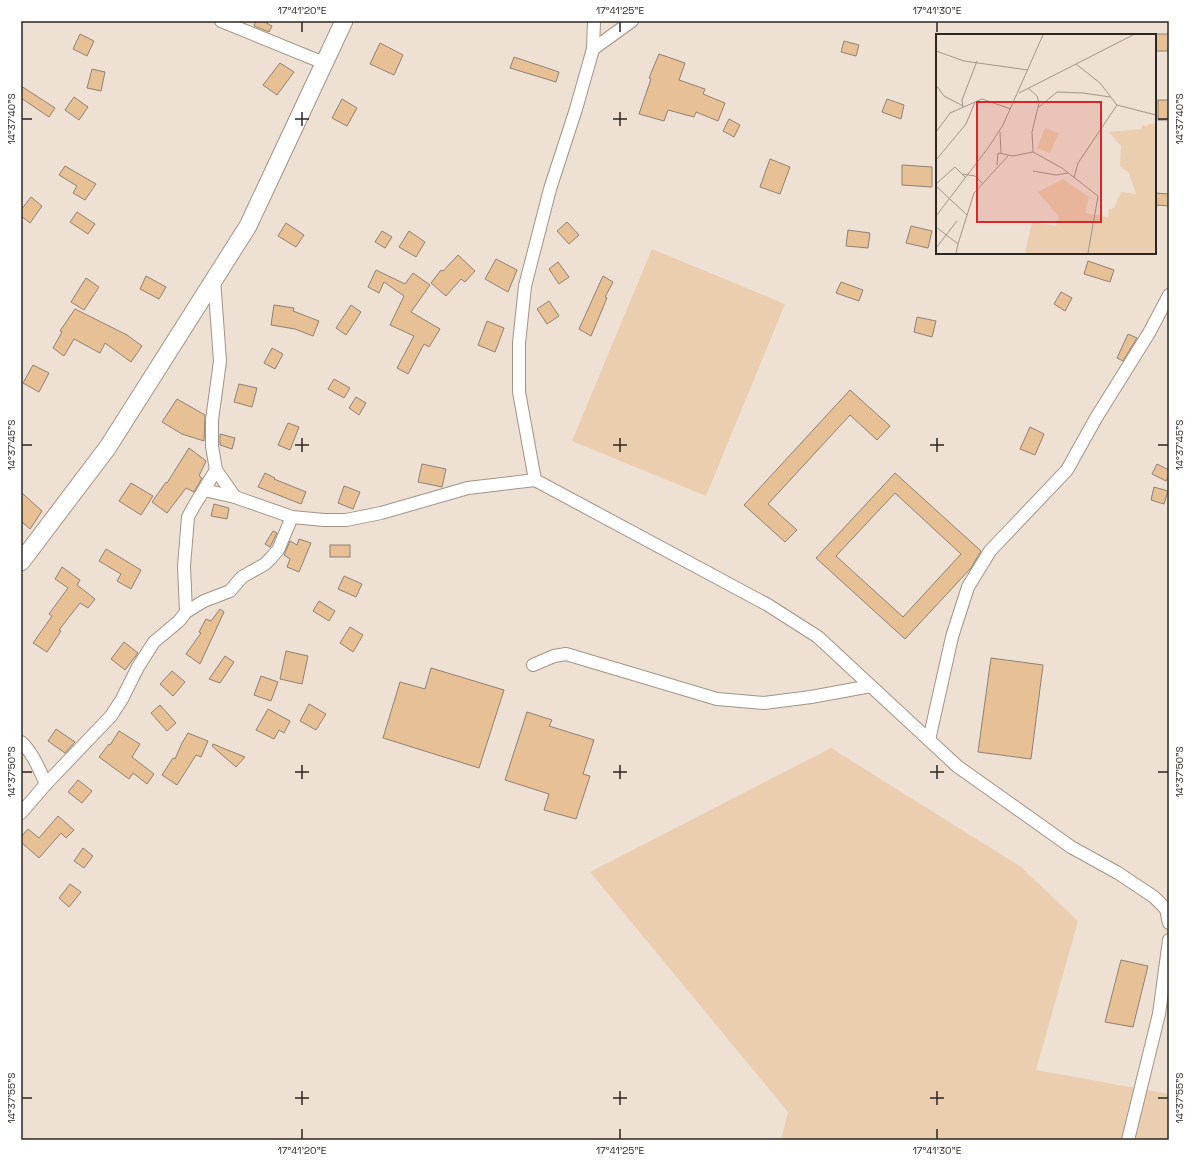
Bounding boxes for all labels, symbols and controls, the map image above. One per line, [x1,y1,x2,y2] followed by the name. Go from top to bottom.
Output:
[278,4,327,17] text: 17°41'20"E
[596,4,644,17] text: 17°41'25"E
[913,4,962,17] text: 17°41'30"E
[936,34,1156,254] inset map
[5,93,18,145] text: 14°37'40"S
[1173,93,1186,145] text: 14°37'40"S
[5,420,18,470] text: 14°37'45"S
[1173,420,1186,470] text: 14°37'45"S
[5,746,18,798] text: 14°37'50"S
[1173,746,1186,798] text: 14°37'50"S
[5,1073,18,1123] text: 14°37'55"S
[1173,1073,1186,1123] text: 14°37'55"S
[278,1144,327,1157] text: 17°41'20"E
[596,1144,644,1157] text: 17°41'25"E
[913,1144,962,1157] text: 17°41'30"E

